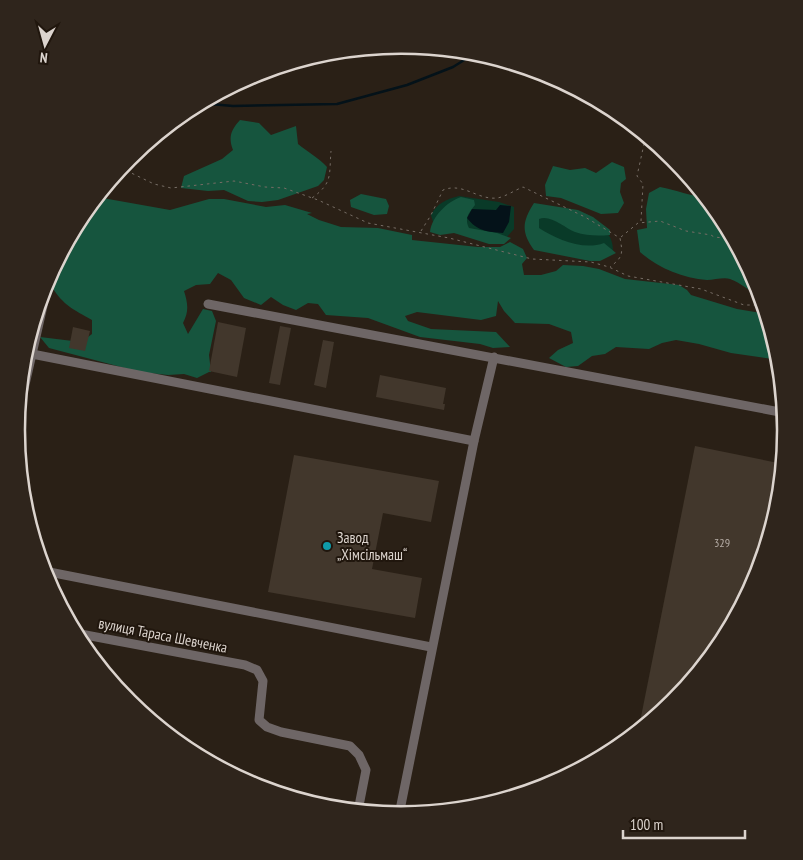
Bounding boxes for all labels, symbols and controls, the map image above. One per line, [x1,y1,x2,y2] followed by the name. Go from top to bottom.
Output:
[20,20,70,70] north arrow
[39,49,48,67] text: N
[337,528,407,564] place label: Завод „Хімсільмаш“
[714,535,730,550] house number: 329
[321,540,333,552] marker: Завод „Хімсільмаш“
[97,613,229,657] street label: вулиця Тараса Шевченка
[623,808,746,840] scale bar
[630,815,663,834] text: 100 m

